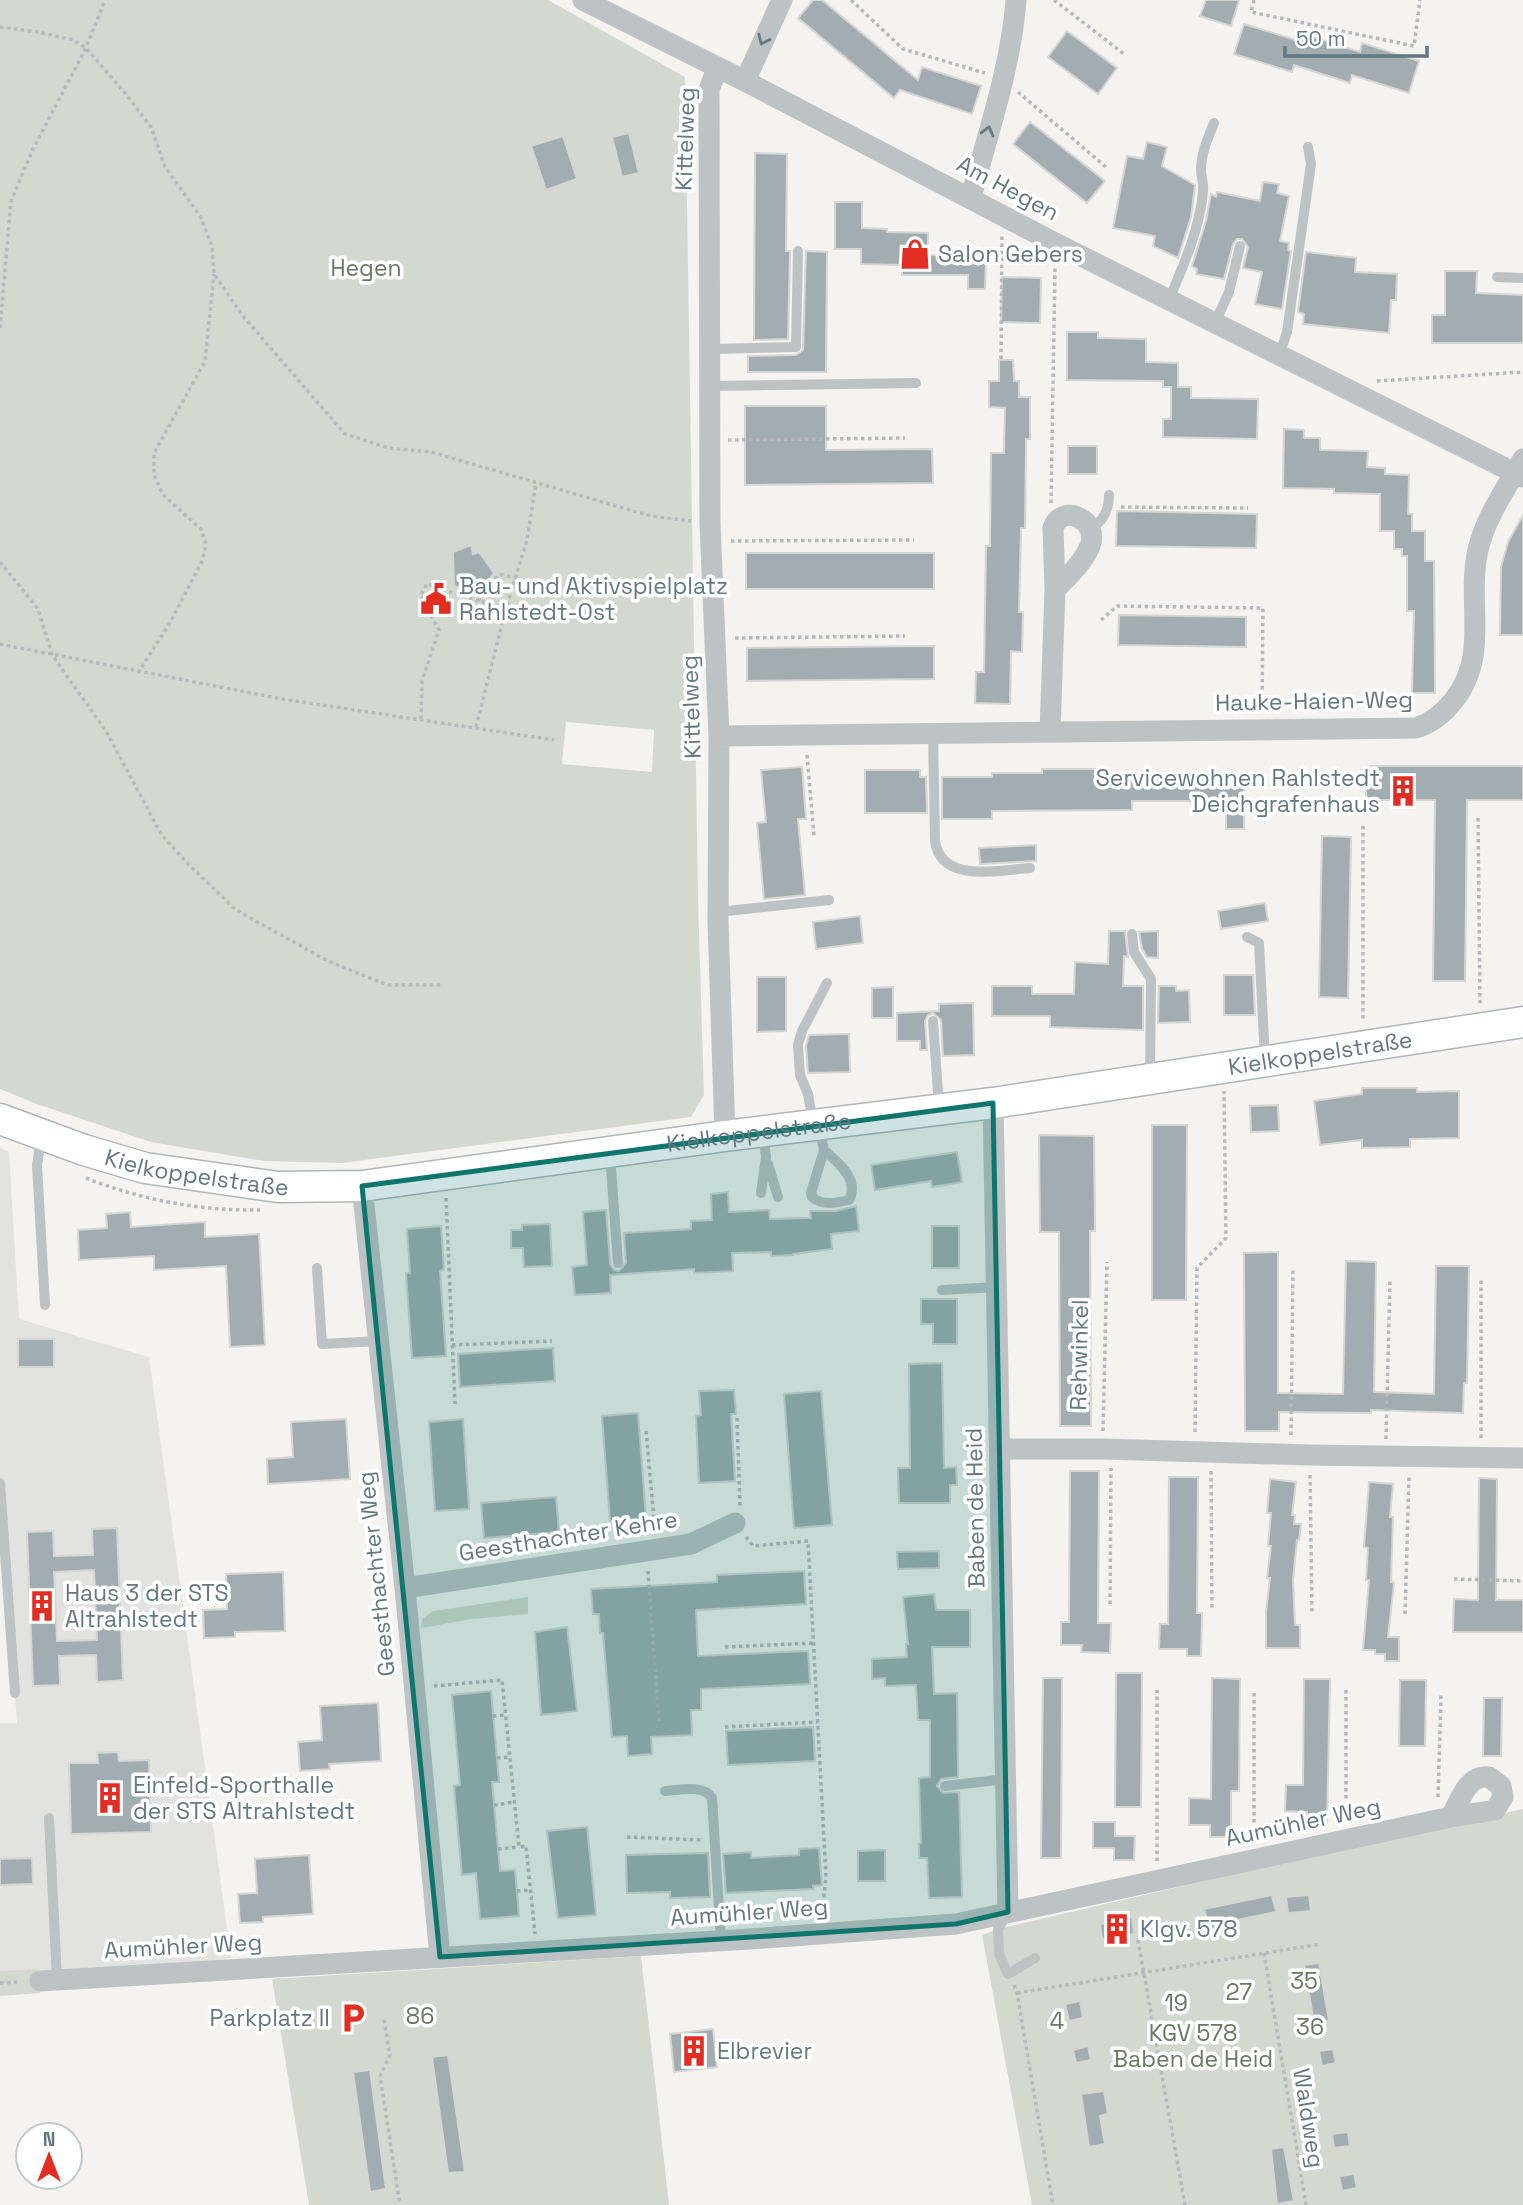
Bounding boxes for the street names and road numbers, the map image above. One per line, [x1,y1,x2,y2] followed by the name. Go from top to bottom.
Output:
[668,87,702,191] street label: Kittelweg
[952,149,1064,227] street label: Am Hegen
[674,655,708,759] street label: Kittelweg
[1215,684,1413,718] street label: Hauke-Haien-Weg
[1226,1024,1414,1082] street label: Kielkoppelstraße
[665,1106,853,1159] street label: Kielkoppelstraße
[101,1142,289,1202] street label: Kielkoppelstraße
[1063,1299,1095,1411] street label: Rehwinkel
[959,1428,991,1588] street label: Baben de Heid
[350,1470,402,1678] street label: Geesthachter Weg
[457,1504,679,1568] street label: Geesthachter Kehre
[1223,1791,1383,1853] street label: Aumühler Weg
[669,1892,829,1932] street label: Aumühler Weg
[103,1927,263,1965] street label: Aumühler Weg
[1286,2066,1332,2170] street label: Waldweg

